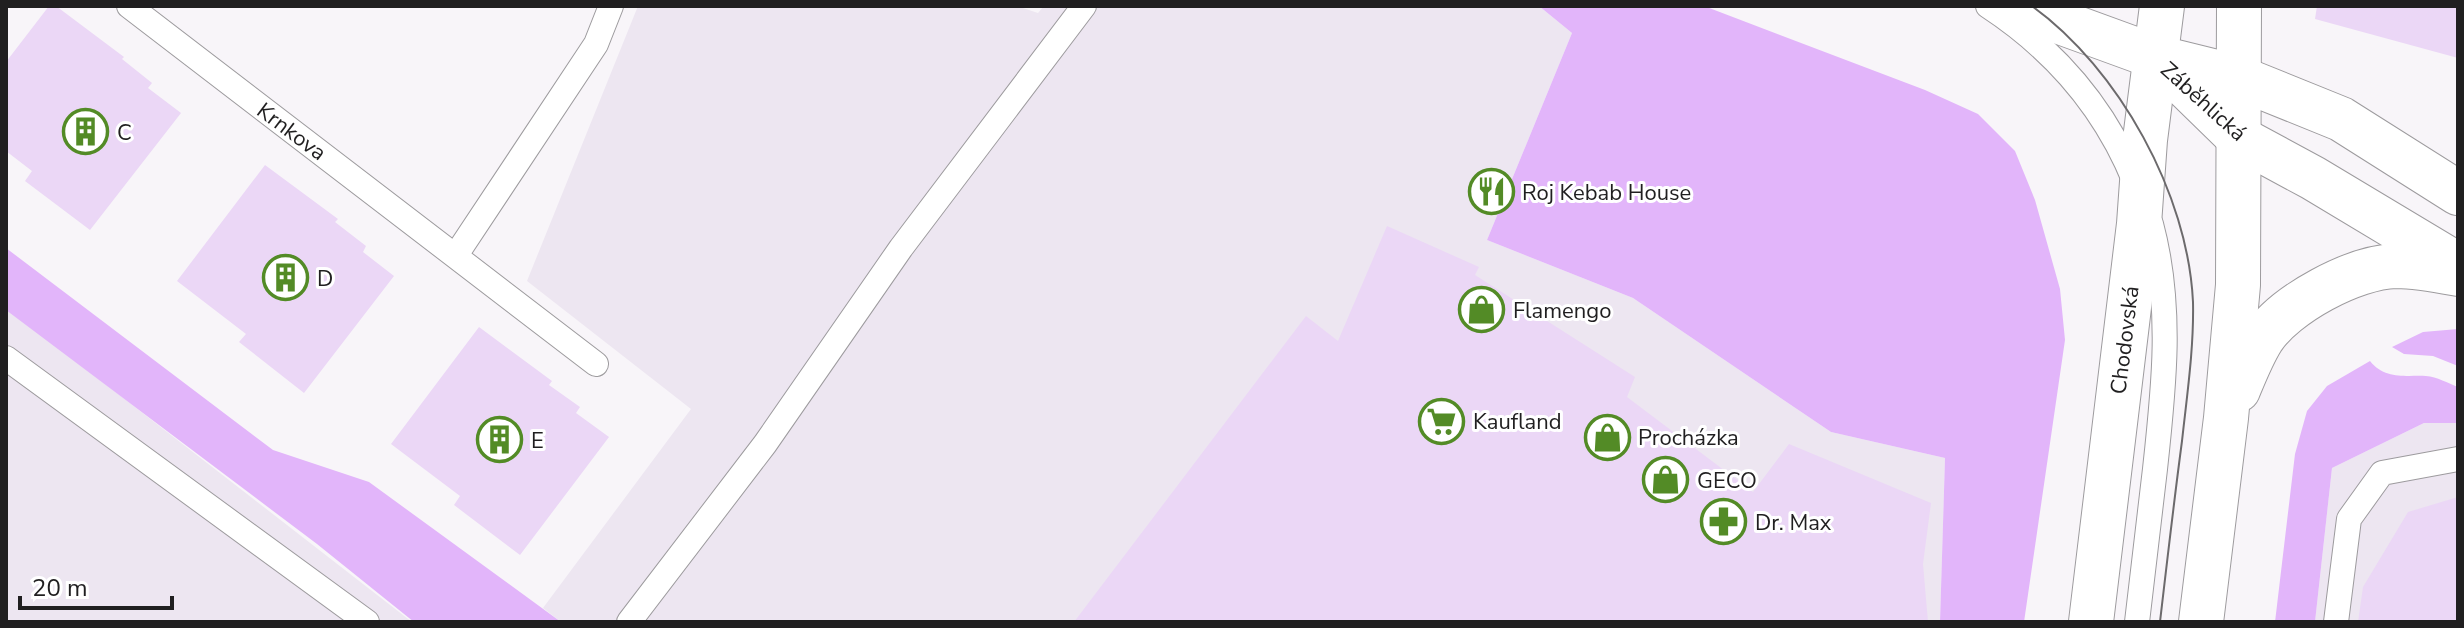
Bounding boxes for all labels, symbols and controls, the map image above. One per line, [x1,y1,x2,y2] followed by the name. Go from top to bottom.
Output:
[2154,55,2253,148] street label: Záběhlická
[251,96,332,168] street label: Krnkova
[62,108,110,156] building icon: C
[117,118,132,148] place label: C
[1467,168,1515,216] restaurant icon: Roj Kebab House
[1522,178,1691,208] place label: Roj Kebab House
[262,254,310,302] building icon: D
[317,264,333,294] place label: D
[2103,284,2147,396] street label: Chodovská
[1458,286,1506,334] shop icon: Flamengo
[1513,296,1611,326] place label: Flamengo
[1418,397,1466,445] supermarket icon: Kaufland
[1473,407,1562,437] place label: Kaufland
[1583,413,1631,461] shop icon: Procházka
[476,416,524,464] building icon: E
[1638,423,1739,453] place label: Procházka
[531,426,544,456] place label: E
[1642,456,1690,504] shop icon: GECO
[1697,466,1757,496] place label: GECO
[1700,498,1748,546] pharmacy icon: Dr. Max
[1755,508,1832,538] place label: Dr. Max
[20,560,172,610] scale bar
[32,572,88,604] text: 20 m

